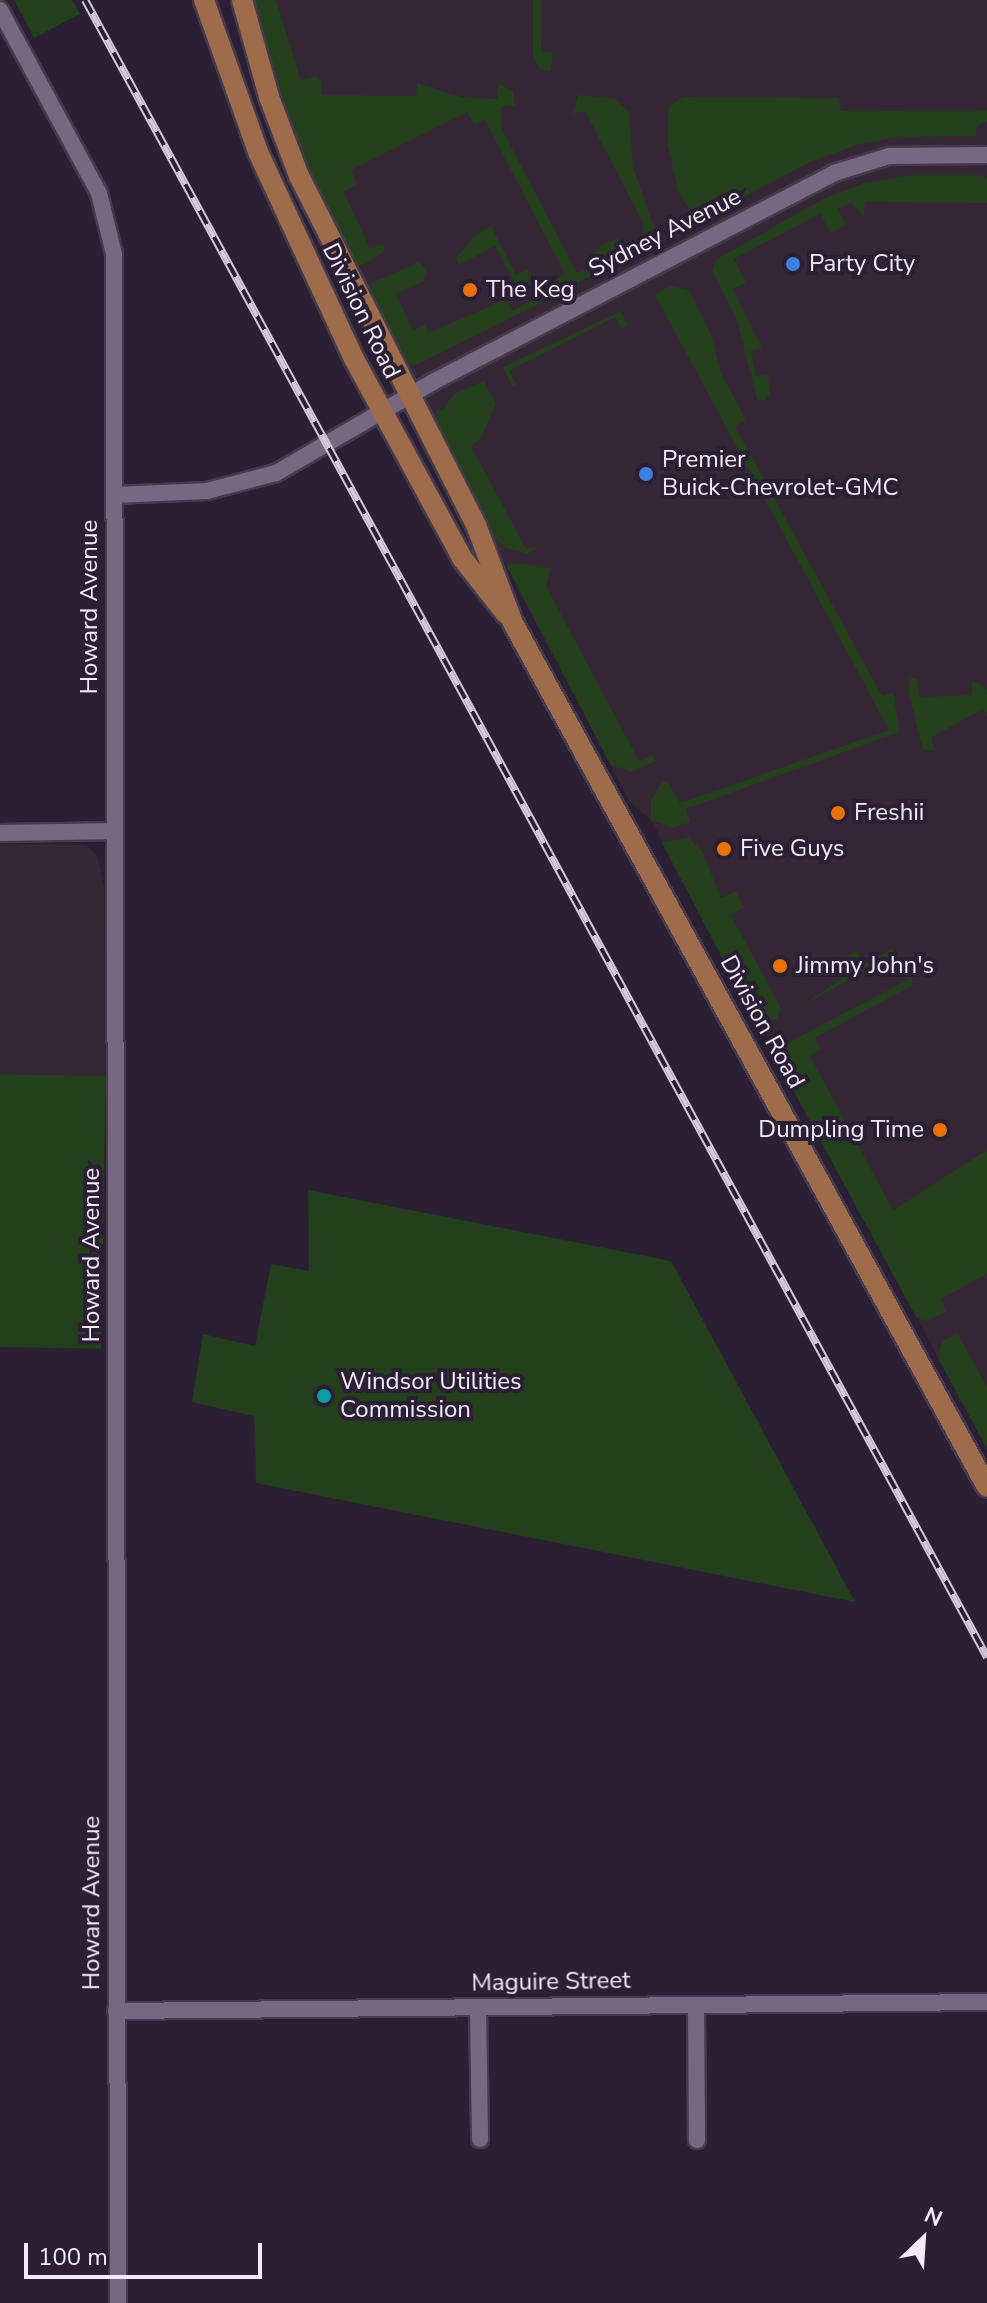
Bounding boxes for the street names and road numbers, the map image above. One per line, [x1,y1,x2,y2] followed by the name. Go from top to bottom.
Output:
[584,182,746,284] street label: Sydney Avenue
[316,238,406,384] street label: Division Road
[76,520,104,694] street label: Howard Avenue
[714,951,810,1093] street label: Division Road
[78,1168,106,1342] street label: Howard Avenue
[78,1816,106,1990] street label: Howard Avenue
[471,1966,631,1998] street label: Maguire Street

